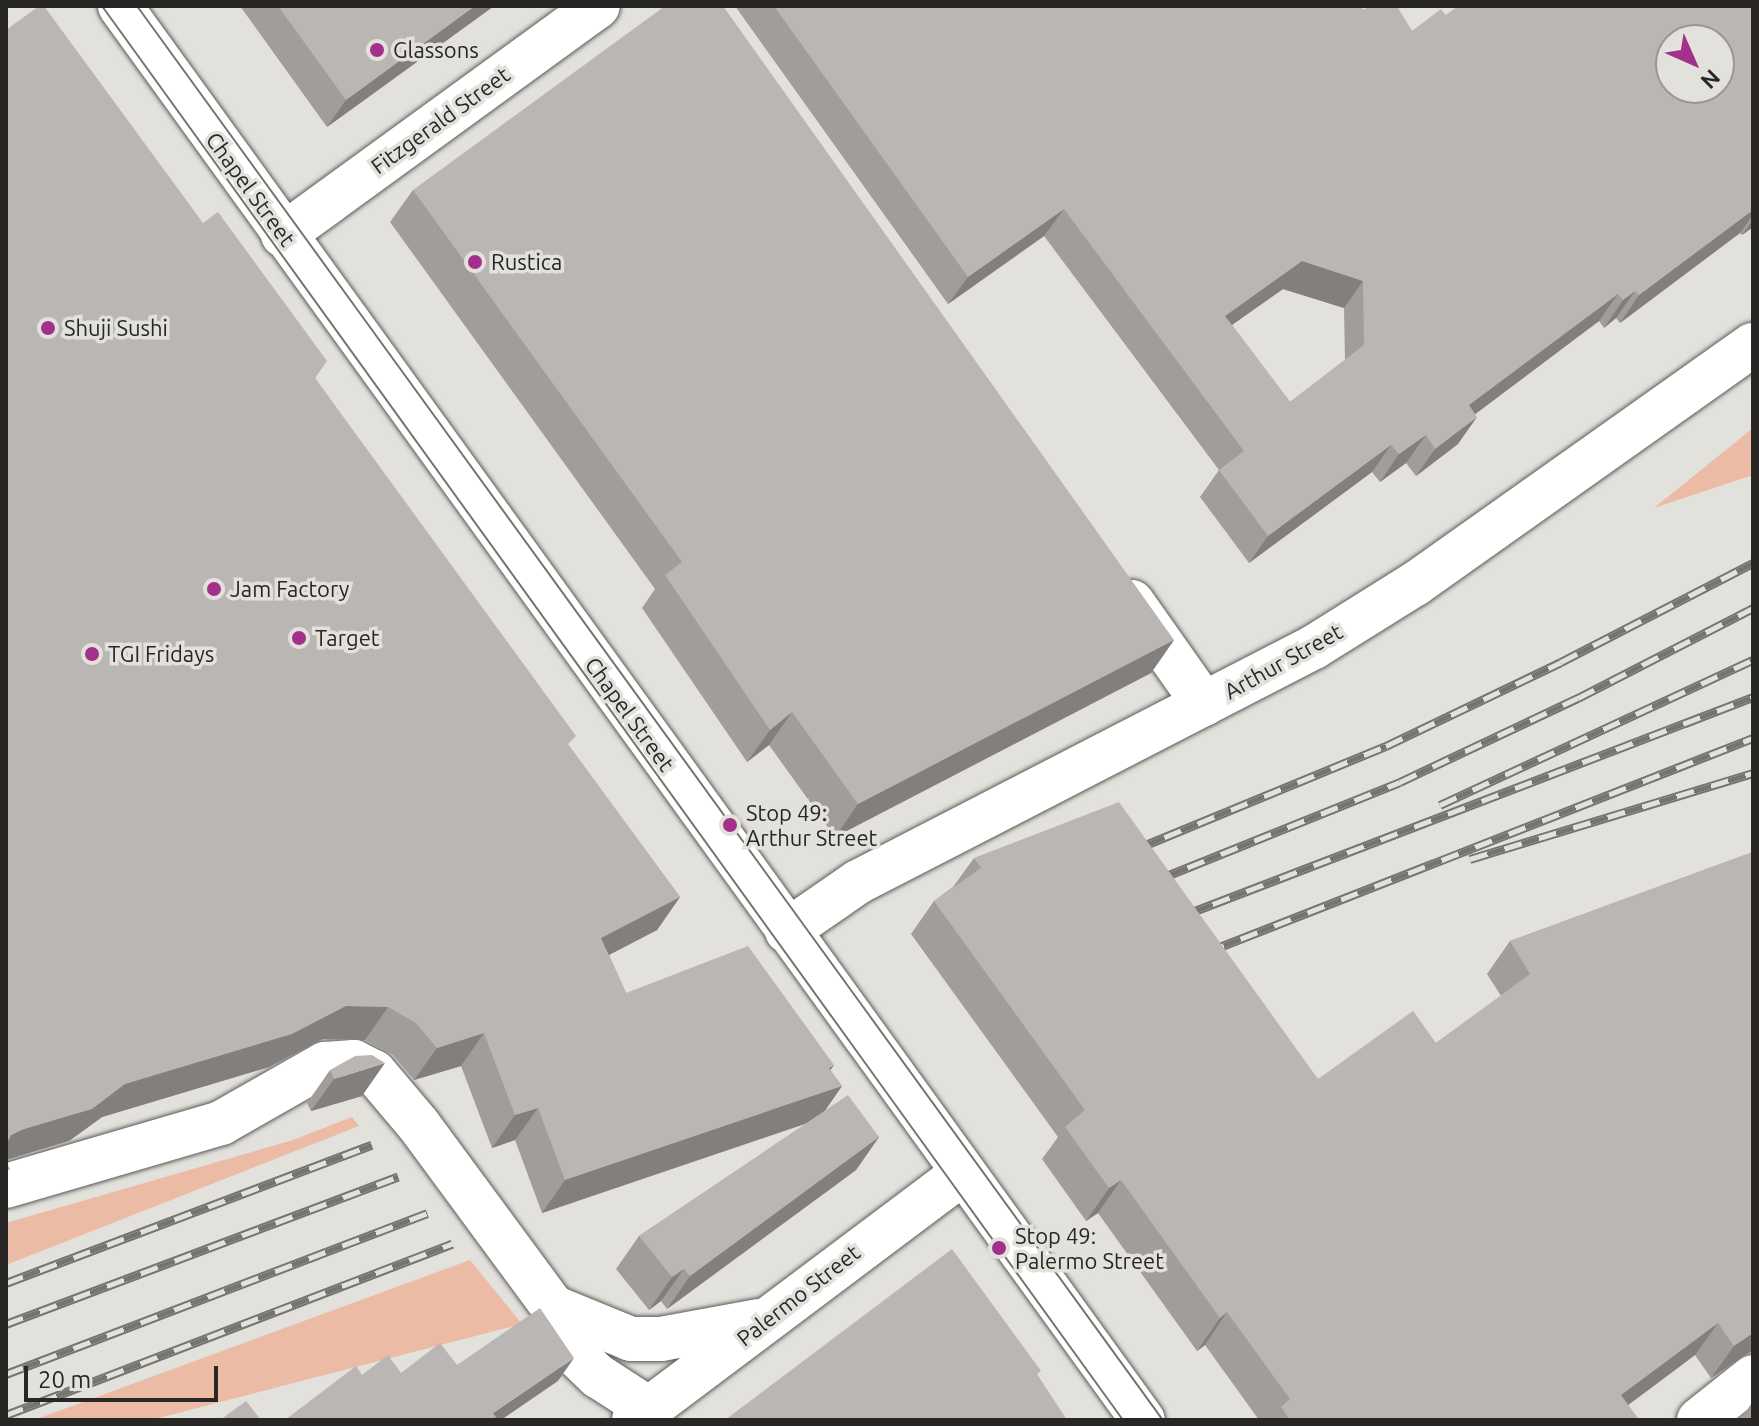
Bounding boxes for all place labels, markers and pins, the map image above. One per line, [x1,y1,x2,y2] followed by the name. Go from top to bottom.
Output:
[393,37,479,63] place label: Glassons
[368,41,386,59] marker: Glassons
[491,249,562,275] place label: Rustica
[466,253,484,271] marker: Rustica
[64,315,168,341] place label: Shuji Sushi
[39,319,57,337] marker: Shuji Sushi
[230,576,349,602] place label: Jam Factory
[205,580,223,598] marker: Jam Factory
[315,625,379,651] place label: Target
[290,629,308,647] marker: Target
[108,641,214,667] place label: TGI Fridays
[83,645,101,663] marker: TGI Fridays
[746,799,877,850] place label: Stop 49: Arthur Street
[721,816,739,834] marker: Stop 49: Arthur Street
[1015,1222,1164,1274] place label: Stop 49: Palermo Street
[990,1239,1008,1257] marker: Stop 49: Palermo Street

